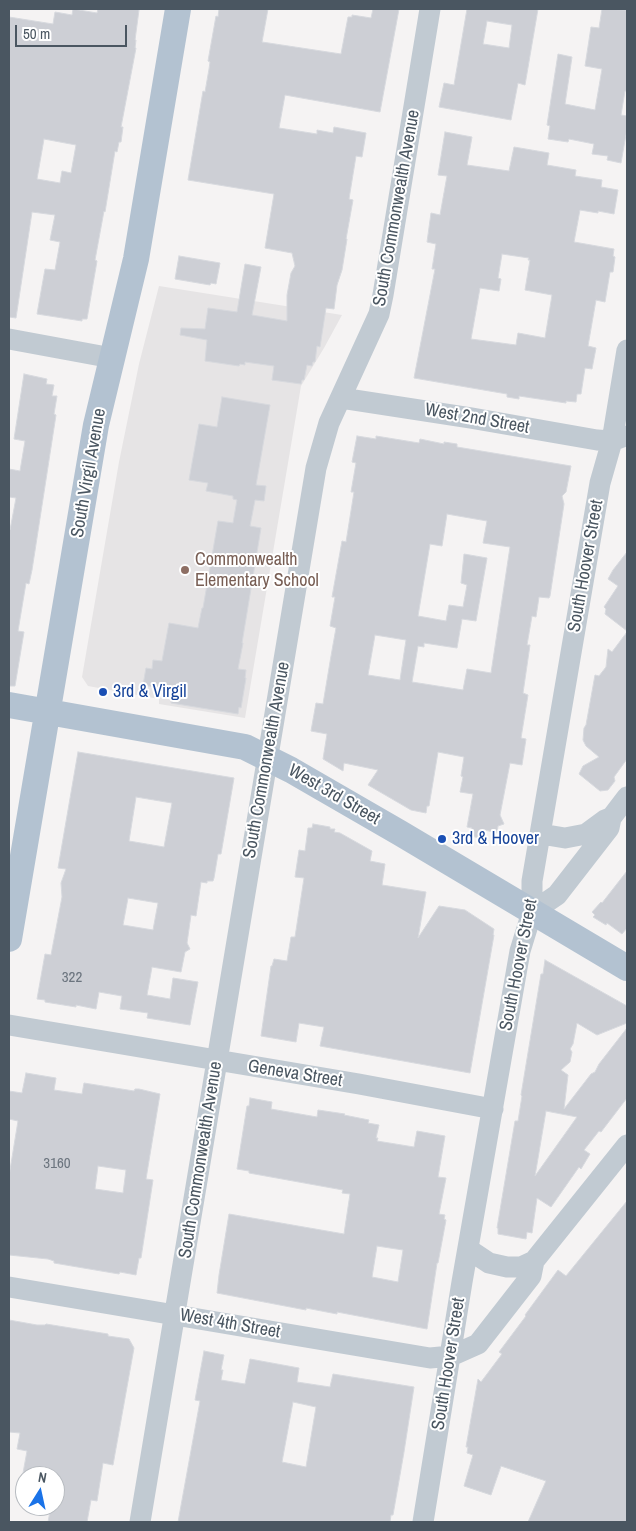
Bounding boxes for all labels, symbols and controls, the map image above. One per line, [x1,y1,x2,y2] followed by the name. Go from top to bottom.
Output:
[18,15,130,47] scale bar
[23,23,50,44] text: 50 m
[369,108,425,308] street label: South Commonwealth Avenue
[423,399,531,439] street label: West 2nd Street
[67,407,111,539] street label: South Virgil Avenue
[564,498,608,634] street label: South Hoover Street
[195,549,319,592] place label: Commonwealth Elementary School
[179,564,191,576] marker: Commonwealth Elementary School
[239,660,295,860] street label: South Commonwealth Avenue
[113,681,187,703] place label: 3rd & Virgil
[97,686,109,698] marker: 3rd & Virgil
[284,760,384,830] street label: West 3rd Street
[452,828,539,850] place label: 3rd & Hoover
[436,833,448,845] marker: 3rd & Hoover
[496,897,542,1033] street label: South Hoover Street
[62,969,82,987] house number: 322
[246,1056,344,1092] street label: Geneva Street
[175,1060,227,1260] street label: South Commonwealth Avenue
[43,1155,71,1173] house number: 3160
[428,1296,470,1432] street label: South Hoover Street
[178,1305,282,1343] street label: West 4th Street
[15,1466,65,1516] north arrow
[37,1468,48,1487] text: N

